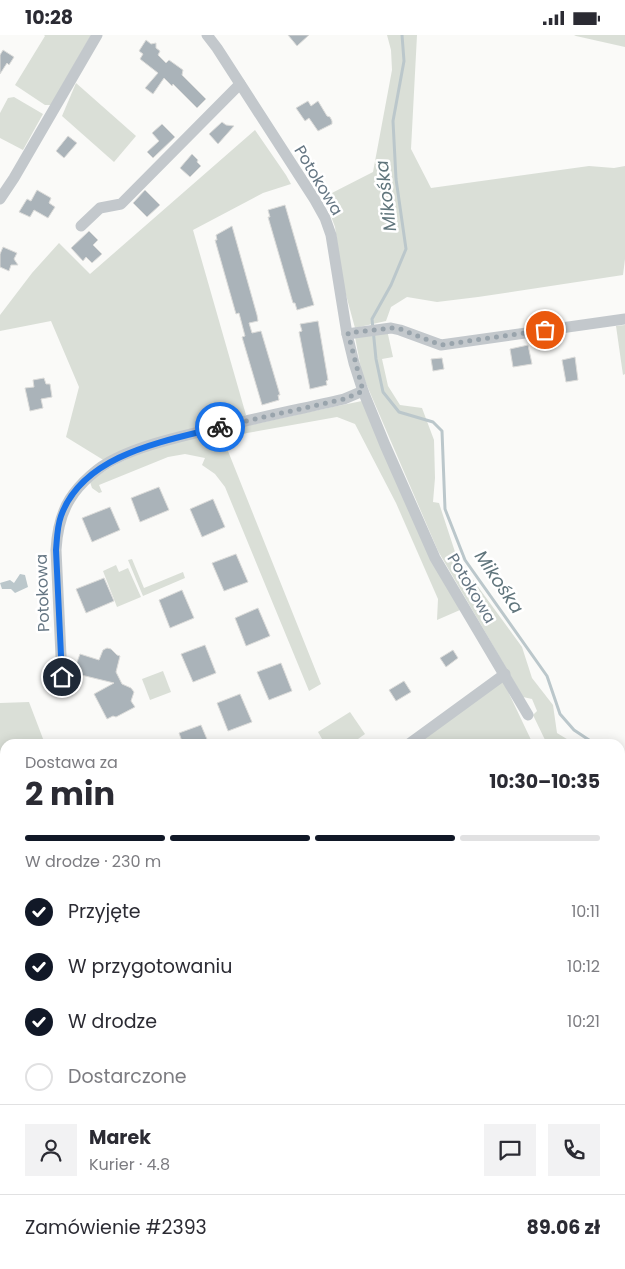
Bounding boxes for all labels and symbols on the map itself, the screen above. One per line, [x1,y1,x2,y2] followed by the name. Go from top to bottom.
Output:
[289,141,349,220] street label: Potokowa
[369,159,402,233] water label: Mikośka
[524,309,566,351] pin
[195,402,245,452] courier
[469,545,530,618] water label: Mikośka
[442,549,502,628] street label: Potokowa
[30,554,55,632] street label: Potokowa
[41,656,83,698] pin

